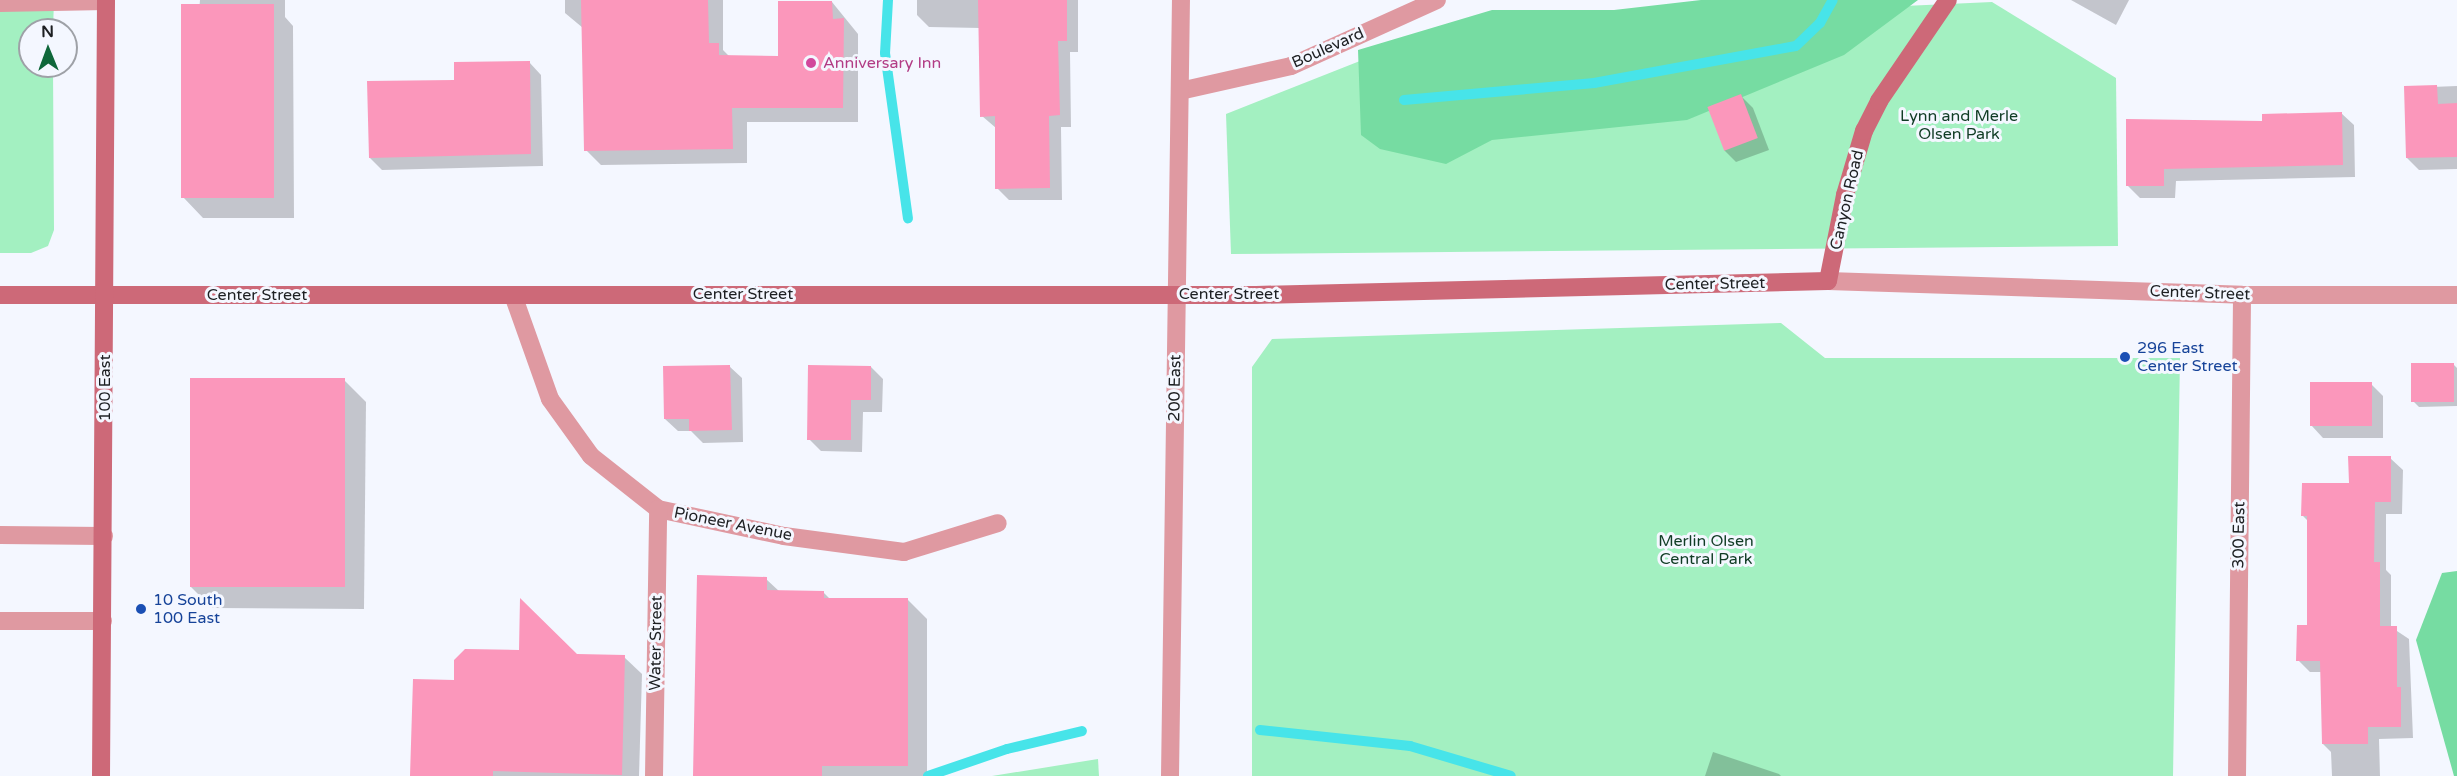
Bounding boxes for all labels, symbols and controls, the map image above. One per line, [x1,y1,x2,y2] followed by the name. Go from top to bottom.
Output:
[18,18,78,78] north arrow
[41,22,54,42] text: N
[1289,24,1367,72] street label: Boulevard
[823,53,941,73] place label: Anniversary Inn
[804,56,818,70] marker: Anniversary Inn
[1900,106,2018,144] park label: Lynn and Merle Olsen Park
[1826,148,1868,252] street label: Canyon Road
[1665,274,1765,294] street label: Center Street
[2149,282,2251,304] street label: Center Street
[693,284,793,304] street label: Center Street
[1179,284,1279,304] street label: Center Street
[207,285,307,305] street label: Center Street
[2137,338,2238,376] place label: 296 East Center Street
[2118,350,2132,364] marker: 296 East Center Street
[95,354,115,422] street label: 100 East
[1165,354,1185,422] street label: 200 East
[2229,501,2249,569] street label: 300 East
[672,503,794,545] street label: Pioneer Avenue
[1658,531,1754,569] park label: Merlin Olsen Central Park
[153,590,222,628] place label: 10 South 100 East
[646,595,666,691] street label: Water Street
[134,602,148,616] marker: 10 South 100 East

